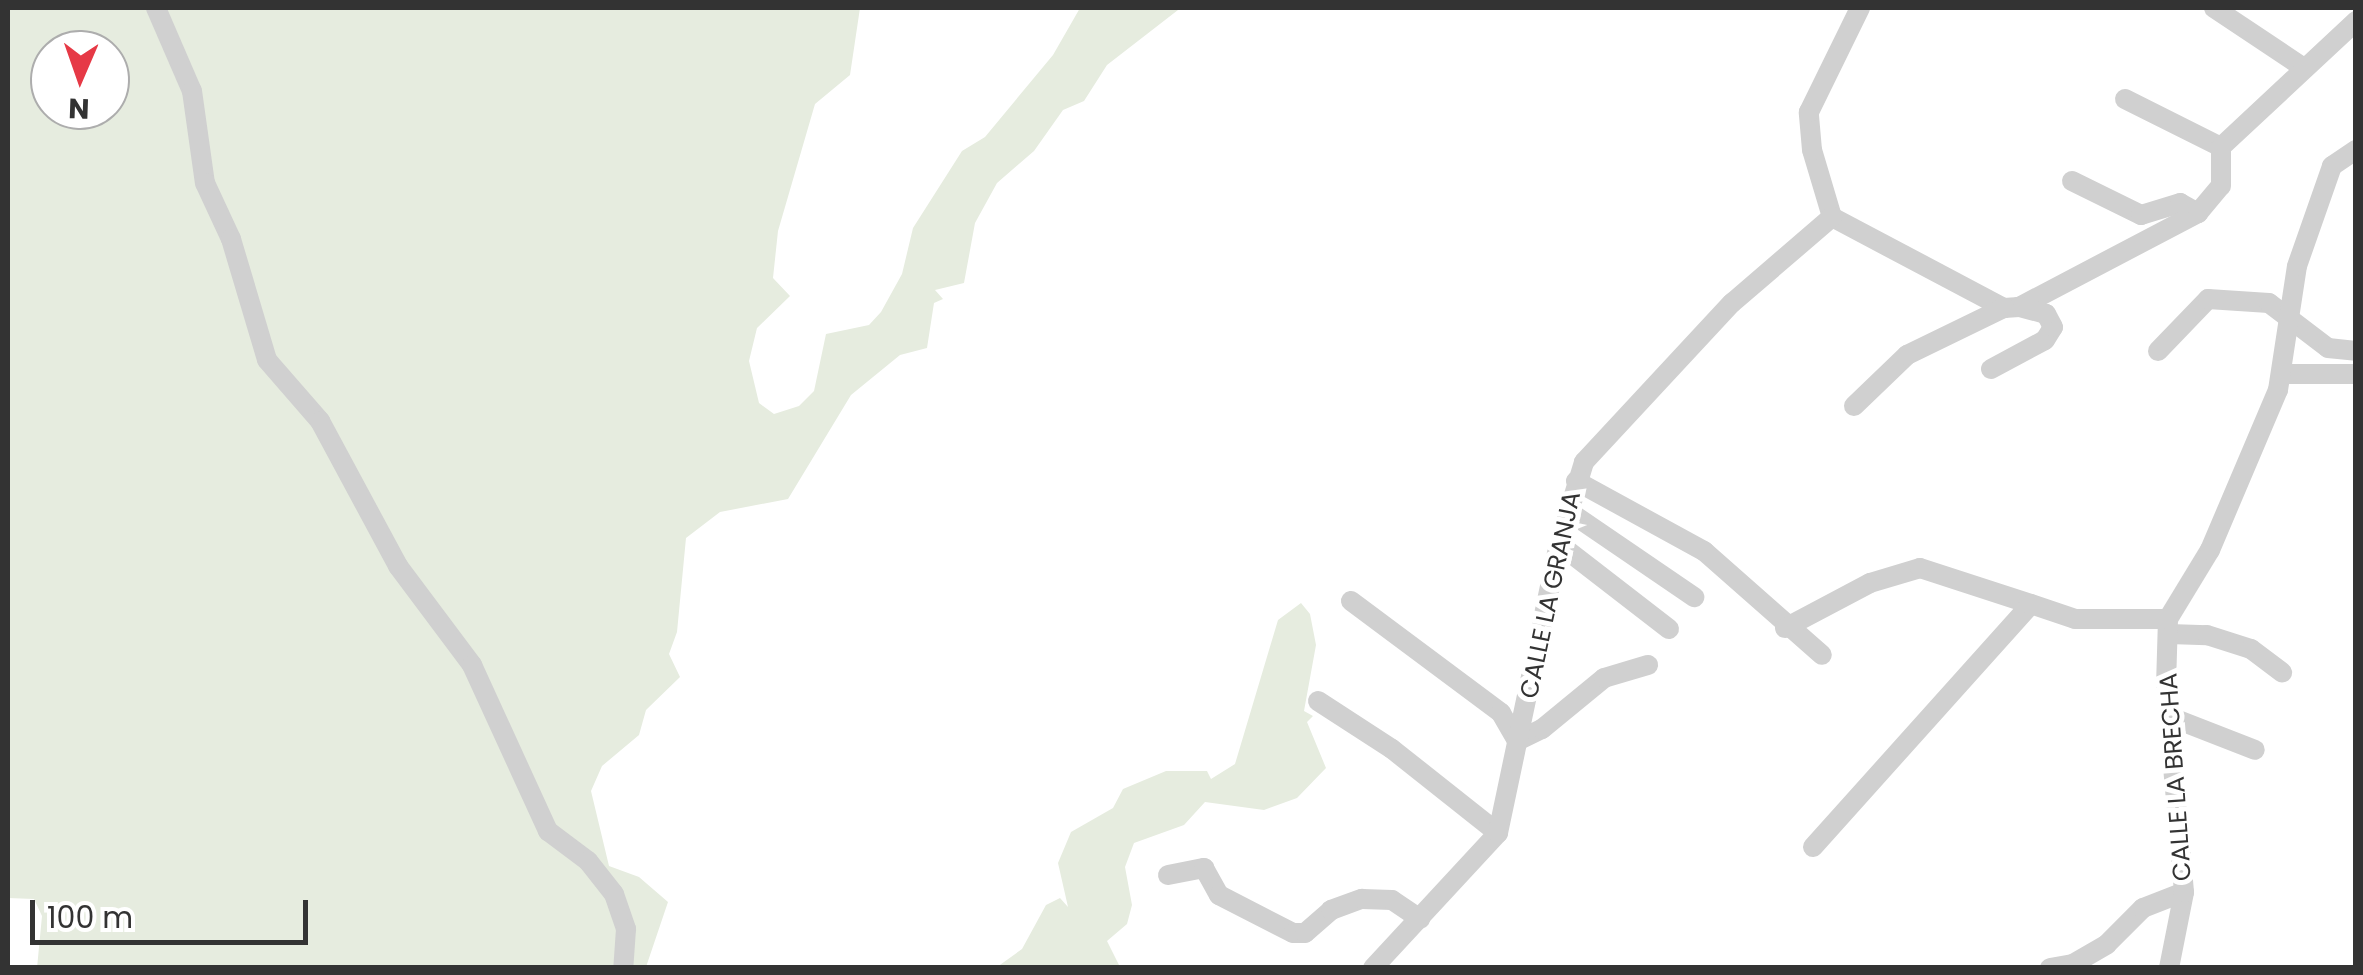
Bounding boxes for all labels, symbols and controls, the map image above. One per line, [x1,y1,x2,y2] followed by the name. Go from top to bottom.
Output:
[30,30,130,130] north arrow
[68,89,90,128] text: N
[1514,489,1588,701] street label: CALLE LA GRANJA
[2154,672,2198,882] street label: CALLE LA BRECHA
[35,880,312,942] scale bar
[47,896,133,939] text: 100 m

